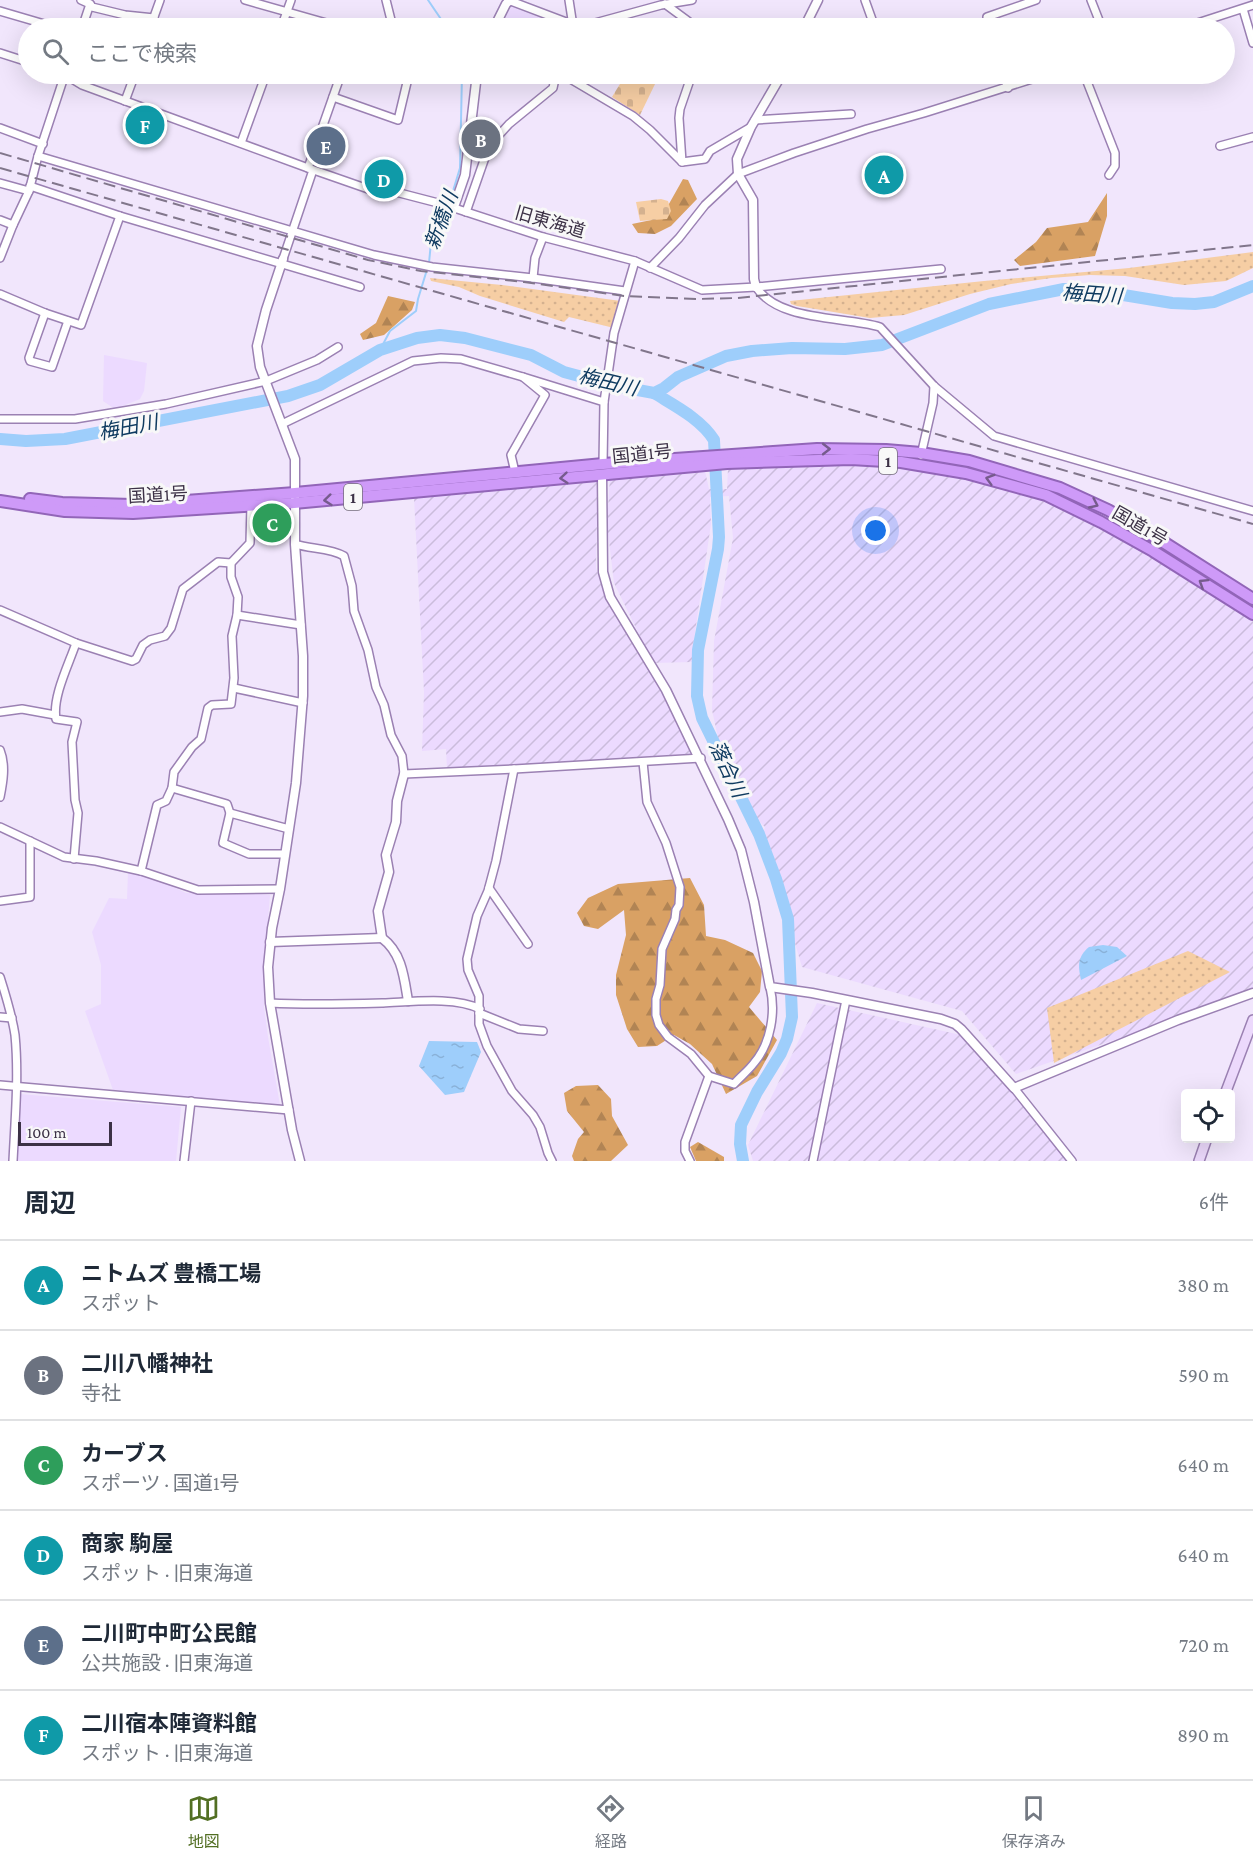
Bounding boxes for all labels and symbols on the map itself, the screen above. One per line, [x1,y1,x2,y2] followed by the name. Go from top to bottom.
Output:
[126,102,164,148] pin: F
[462,116,500,162] pin: B
[306,124,346,168] pin: E
[864,152,904,198] pin: A
[364,156,404,201] pin: D
[420,186,462,252] water label: 新橋川
[513,202,587,242] street label: 旧東海道
[1061,281,1125,307] water label: 梅田川
[576,365,642,400] water label: 梅田川
[96,410,162,444] water label: 梅田川
[611,441,673,467] street label: 国道1号
[822,443,831,455] one-way arrow
[879,448,897,474] road number: 1
[559,471,568,484] one-way arrow
[985,474,996,486] one-way arrow
[128,483,188,507] street label: 国道1号
[344,484,362,510] road number: 1
[323,493,332,506] one-way arrow
[1087,496,1098,508] one-way arrow
[252,500,292,546] pin: C
[1109,502,1171,550] street label: 国道1号
[861,516,890,545] your location
[1199,579,1210,590] one-way arrow
[705,737,751,803] water label: 落合川
[18,1119,112,1146] scale bar

